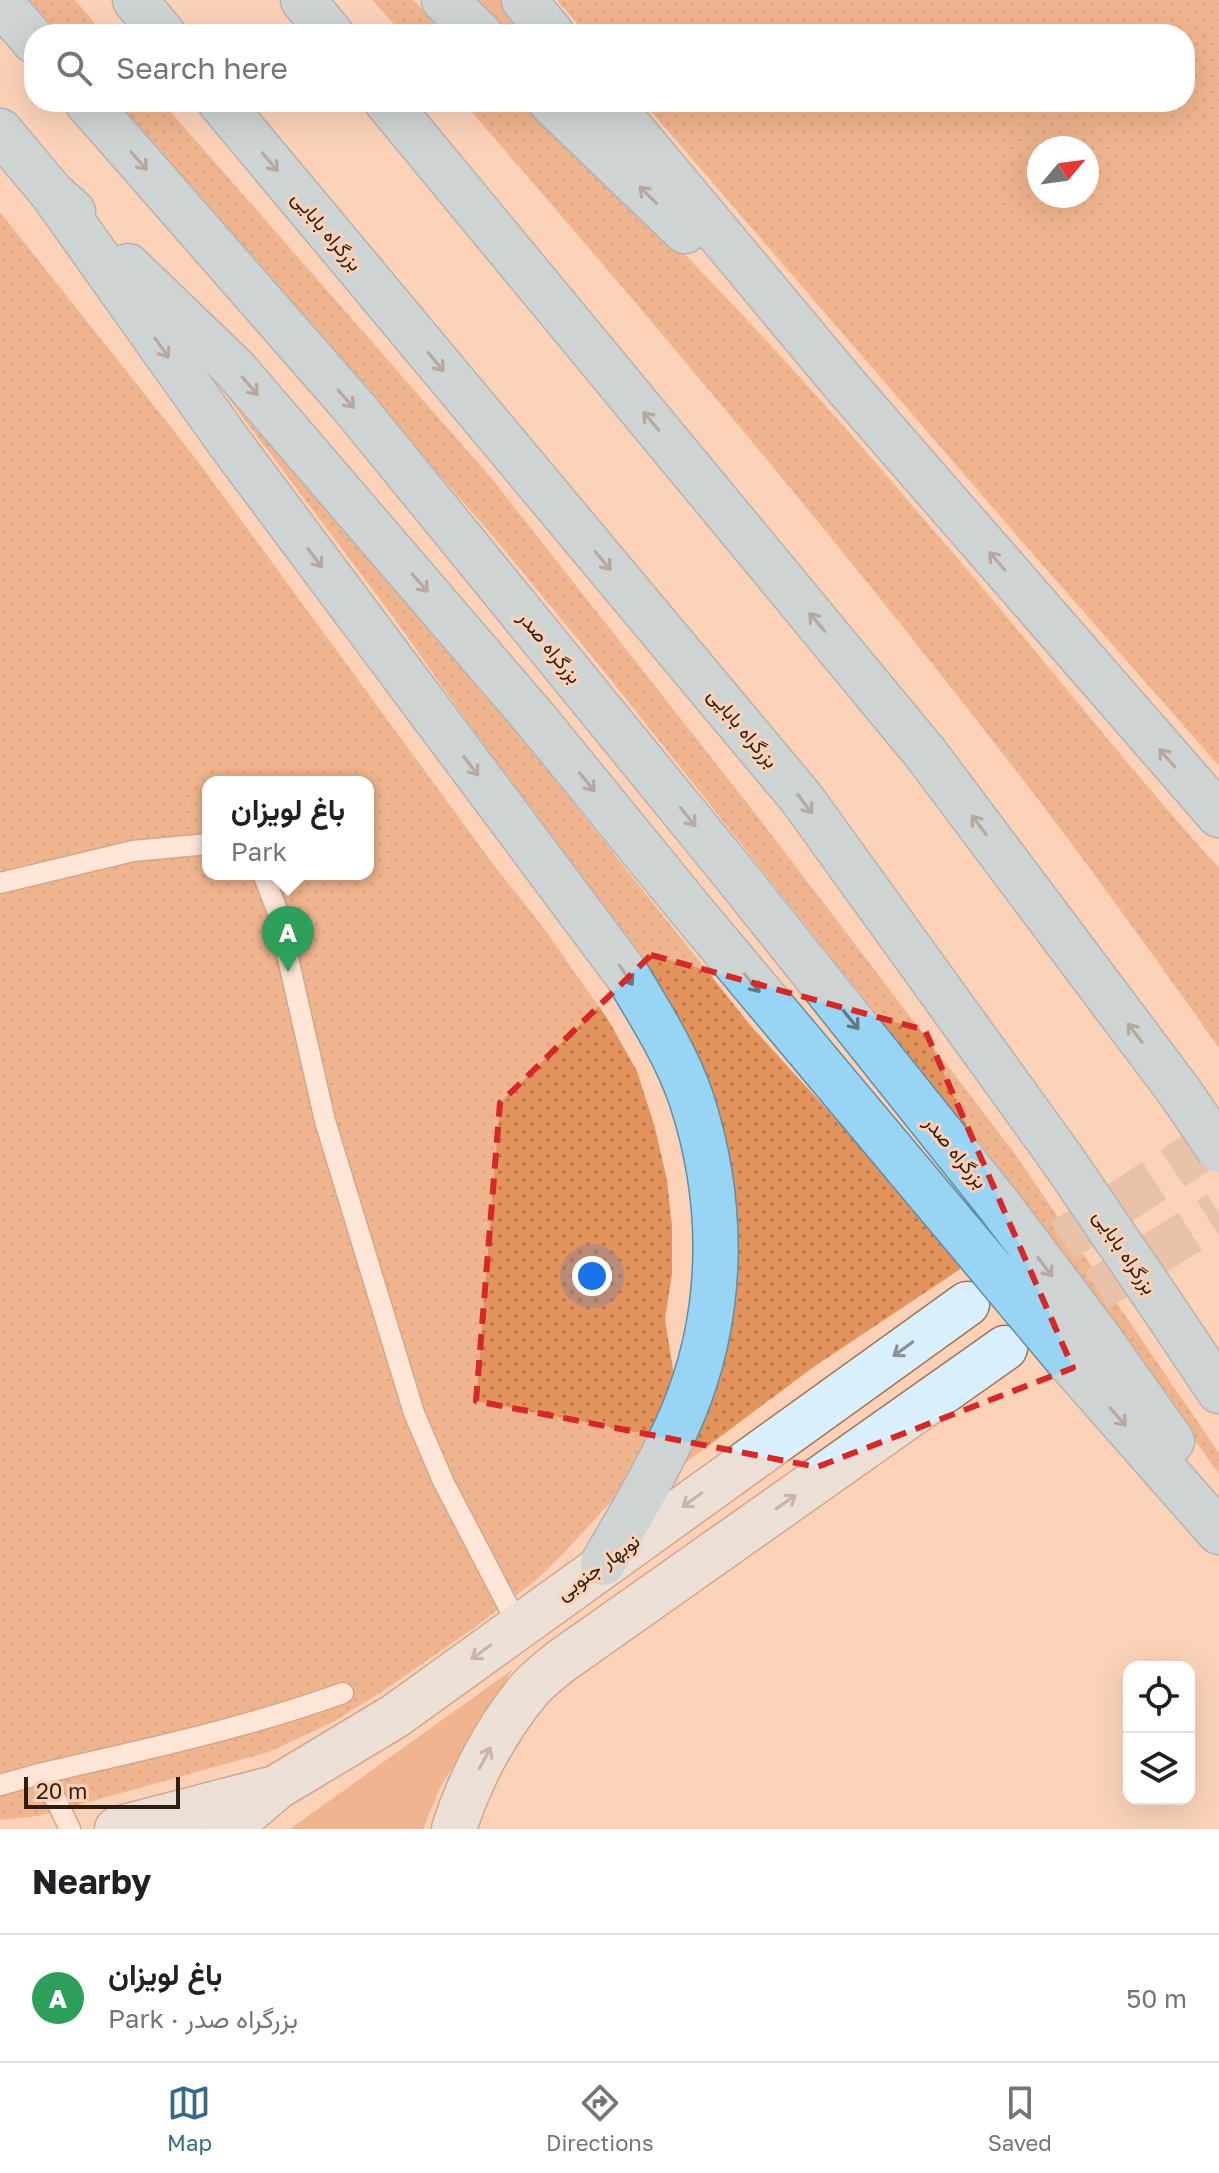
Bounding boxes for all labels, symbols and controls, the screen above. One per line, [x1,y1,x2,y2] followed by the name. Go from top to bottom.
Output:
[24,24,1195,112] search box
[52,46,96,90] icon: search
[116,50,288,86] text: Search here
[1027,136,1099,208] north arrow
[129,150,147,170] one-way arrow
[261,151,279,172] one-way arrow
[286,186,368,276] street label: بزرگراه بابایی
[638,186,658,205] one-way arrow
[154,336,170,358] one-way arrow
[427,351,445,372] one-way arrow
[241,376,259,396] one-way arrow
[337,388,355,409] one-way arrow
[642,412,660,432] one-way arrow
[307,546,324,568] one-way arrow
[594,550,612,571] one-way arrow
[988,551,1006,571] one-way arrow
[410,573,428,593] one-way arrow
[512,604,587,689] street label: بزرگراه صدر
[808,612,826,633] one-way arrow
[702,683,784,773] street label: بزرگراه بابایی
[1158,748,1176,768] one-way arrow
[462,755,479,776] one-way arrow
[578,771,596,792] one-way arrow
[202,776,374,880] popup
[231,791,345,827] text: باغ لویزان
[797,793,814,814] one-way arrow
[679,806,697,827] one-way arrow
[971,815,988,836] one-way arrow
[231,836,287,867] text: Park
[262,906,314,972] pin: A
[618,963,634,985] one-way arrow
[743,972,761,993] one-way arrow
[842,1009,860,1030] one-way arrow
[1127,1023,1144,1044] one-way arrow
[918,1109,993,1194] street label: بزرگراه صدر
[1087,1205,1163,1299] street label: بزرگراه بابایی
[572,1256,612,1296] your location
[1036,1256,1053,1277] one-way arrow
[893,1341,915,1357] one-way arrow
[1109,1406,1127,1426] one-way arrow
[681,1492,703,1508] one-way arrow
[775,1494,797,1510] one-way arrow
[551,1528,645,1606] street label: نوبهار جنوبی
[471,1644,492,1661] one-way arrow
[1123,1661,1195,1805] map controls
[1123,1661,1195,1733] button: locate
[1123,1733,1195,1805] button: layers
[477,1746,493,1770] one-way arrow
[24,1773,180,1809] scale bar
[36,1777,87,1804] text: 20 m
[32,1861,152,1901] text: Nearby
[108,1956,222,1992] text: باغ لویزان
[49,1983,67,2014] text: A
[1126,1983,1187,2014] text: 50 m
[108,2003,298,2034] text: Park · بزرگراه صدر
[167,2081,212,2156] tab: Map
[546,2081,654,2156] tab: Directions
[988,2081,1052,2156] tab: Saved

